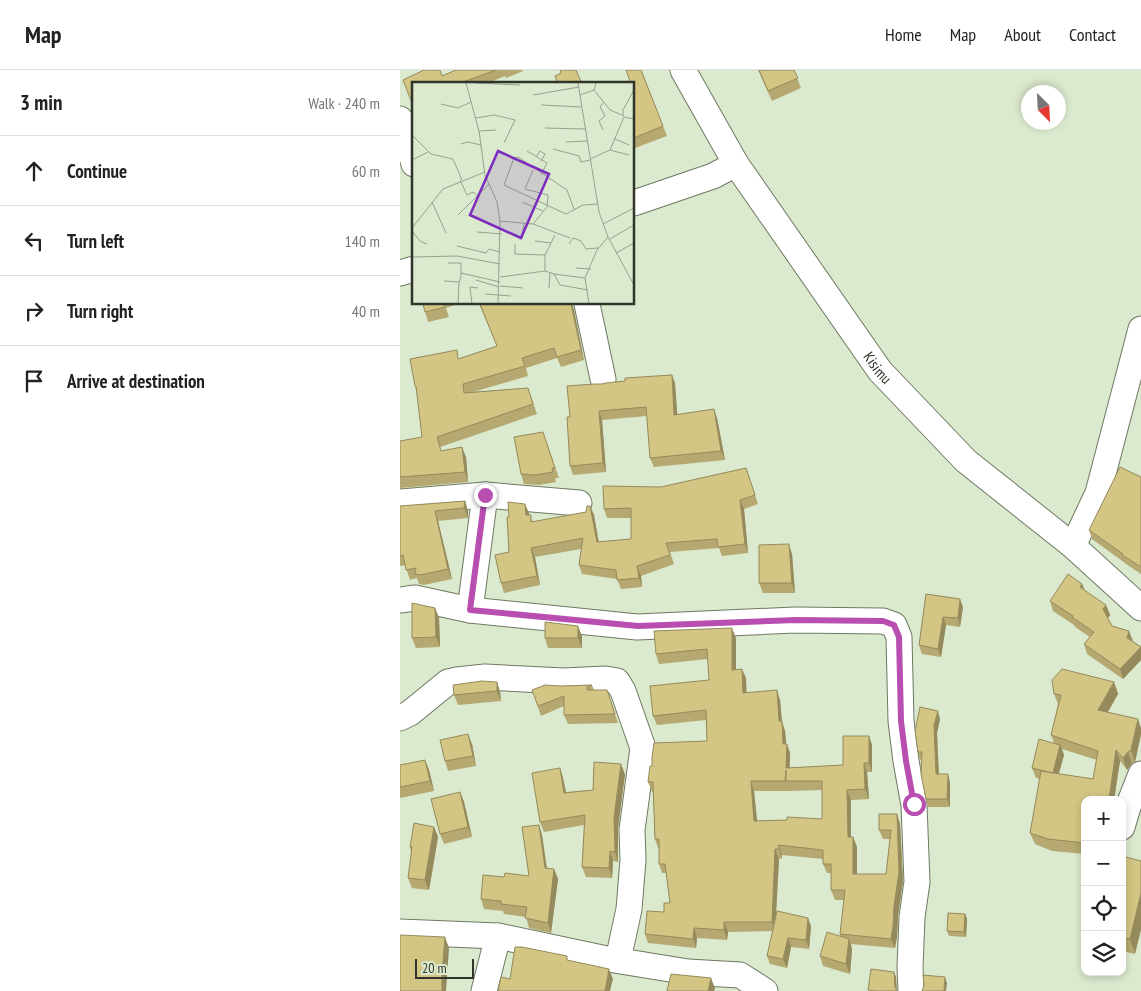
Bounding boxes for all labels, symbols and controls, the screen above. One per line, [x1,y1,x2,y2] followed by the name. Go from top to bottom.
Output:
[25,19,62,50] text: Map
[885,23,922,46] text: Home
[950,23,976,46] text: Map
[1004,23,1041,46] text: About
[1069,23,1116,46] text: Contact
[412,82,635,305] inset map
[1021,85,1066,130] north arrow
[20,89,62,116] text: 3 min
[308,93,380,113] text: Walk · 240 m
[20,157,48,185] icon: ahead
[67,159,127,183] text: Continue
[352,161,380,181] text: 60 m
[20,227,48,255] icon: left
[67,229,124,253] text: Turn left
[345,231,380,251] text: 140 m
[20,297,48,325] icon: right
[67,299,133,323] text: Turn right
[352,301,380,321] text: 40 m
[860,348,896,387] street label: Kisimu
[20,367,48,395] icon: arrive
[67,369,205,393] text: Arrive at destination
[474,484,497,507] route end
[903,793,926,816] route start
[1081,796,1126,976] map controls
[1081,796,1126,841] button: +
[1081,841,1126,886] button: −
[1081,886,1126,931] button: locate
[1081,931,1126,976] button: layers
[415,956,474,979] scale bar
[422,959,447,977] text: 20 m

